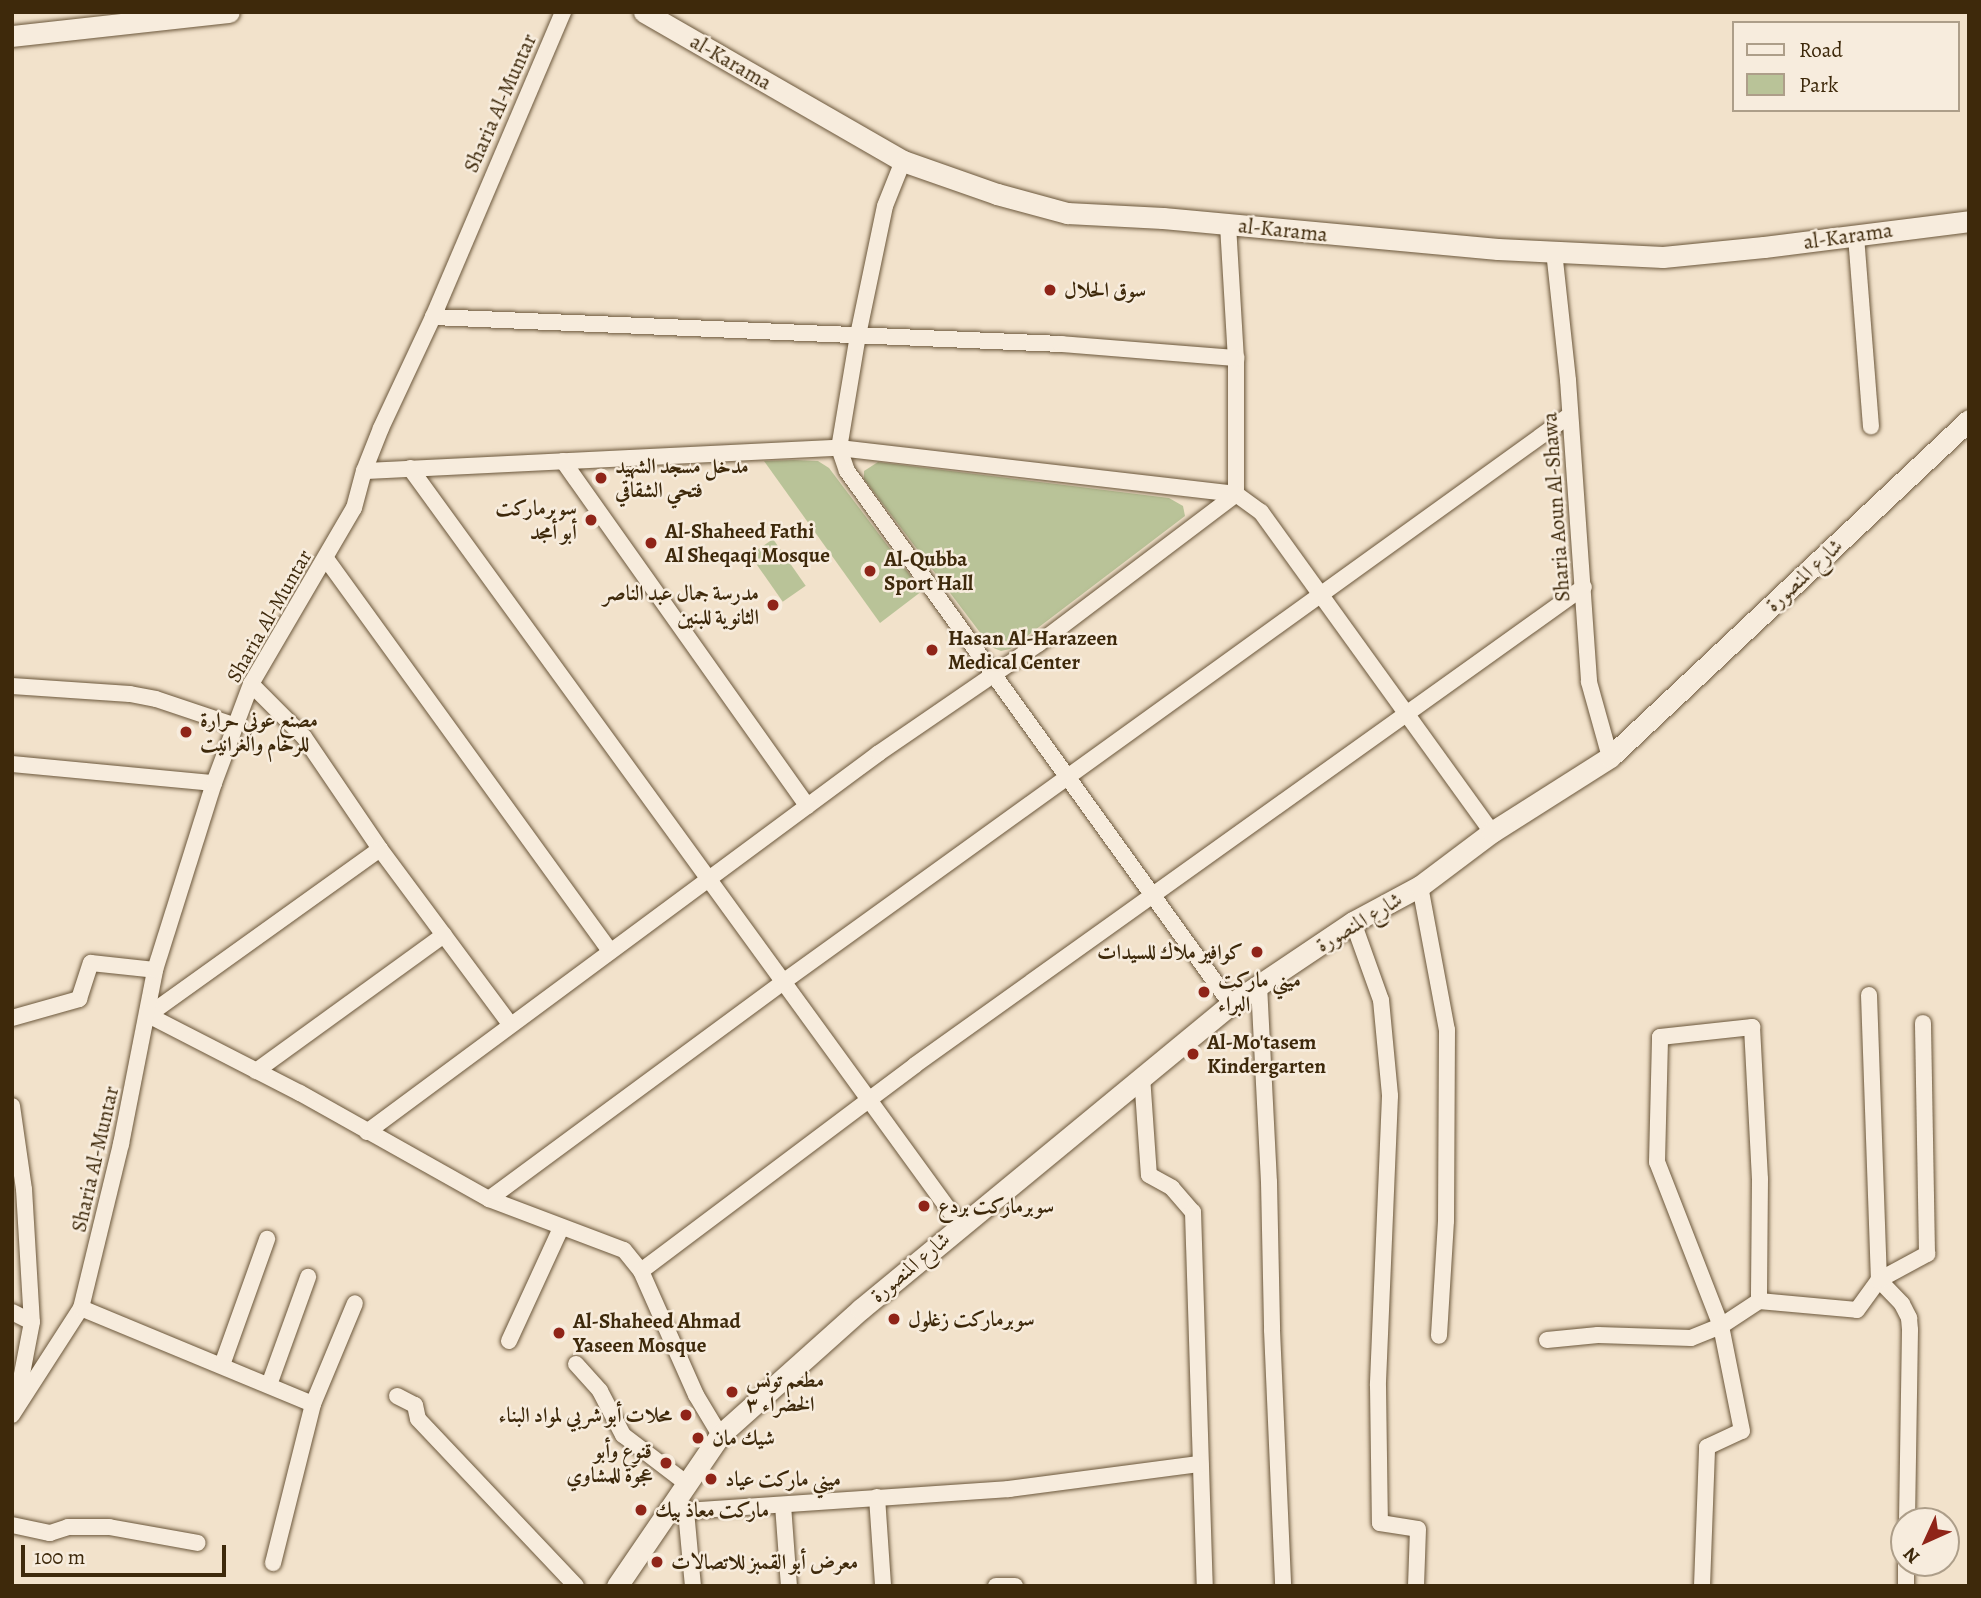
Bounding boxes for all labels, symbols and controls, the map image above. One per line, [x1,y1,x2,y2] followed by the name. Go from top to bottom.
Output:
[1732,21,1960,112] legend
[686,29,776,95] street label: al-Karama
[458,30,542,176] street label: Sharia Al-Muntar
[1799,36,1843,64] text: Road
[1799,71,1838,99] text: Park
[1237,213,1329,247] street label: al-Karama
[1802,217,1894,255] street label: al-Karama
[1064,277,1146,303] place label: سوق الحلال
[1042,282,1058,298] marker: سوق الحلال
[1537,411,1575,603] street label: Sharia Aoun Al-Shawa
[615,453,749,503] place label: مدخل مسجد الشهيد فتحي الشقاقي
[593,470,609,486] marker: مدخل مسجد الشهيد فتحي الشقاقي
[495,495,577,545] place label: سوبرماركت أبو أمجد
[583,512,599,528] marker: سوبرماركت أبو أمجد
[665,518,830,568] place label: Al-Shaheed Fathi Al Sheqaqi Mosque
[1760,533,1848,617] street label: شارع المنصورة
[643,535,659,551] marker: Al-Shaheed Fathi Al Sheqaqi Mosque
[221,545,317,687] street label: Sharia Al-Muntar
[884,546,973,596] place label: Al-Qubba Sport Hall
[862,563,878,579] marker: Al-Qubba Sport Hall
[603,580,759,630] place label: مدرسة جمال عبد الناصر الثانوية للبنين
[765,597,781,613] marker: مدرسة جمال عبد الناصر الثانوية للبنين
[948,625,1118,675] place label: Hasan Al-Harazeen Medical Center
[922,640,942,660] marker: Hasan Al-Harazeen Medical Center
[200,707,318,757] place label: مصنع عوني حرارة للرخام والغرانيت
[178,724,194,740] marker: مصنع عوني حرارة للرخام والغرانيت
[1311,886,1407,958] street label: شارع المنصورة
[1097,939,1243,965] place label: كوافير ملاك للسيدات
[1249,944,1265,960] marker: كوافير ملاك للسيدات
[1218,967,1301,1017] place label: ميني ماركت البراء
[1196,984,1212,1000] marker: ميني ماركت البراء
[1207,1029,1326,1079] place label: Al-Mo'tasem Kindergarten
[1185,1046,1201,1062] marker: Al-Mo'tasem Kindergarten
[66,1084,124,1234] street label: Sharia Al-Muntar
[938,1193,1054,1219] place label: سوبرماركت بردع
[916,1198,932,1214] marker: سوبرماركت بردع
[865,1226,955,1308] street label: شارع المنصورة
[908,1306,1035,1332] place label: سوبرماركت زغلول
[573,1308,741,1358] place label: Al-Shaheed Ahmad Yaseen Mosque
[886,1311,902,1327] marker: سوبرماركت زغلول
[551,1325,567,1341] marker: Al-Shaheed Ahmad Yaseen Mosque
[746,1367,824,1417] place label: مطعم تونس الخضراء ٣
[724,1384,740,1400] marker: مطعم تونس الخضراء ٣
[499,1402,672,1428] place label: محلات أبو شربي لمواد البناء
[678,1407,694,1423] marker: محلات أبو شربي لمواد البناء
[712,1425,775,1451] place label: شيك مان
[690,1430,706,1446] marker: شيك مان
[566,1438,652,1488] place label: قنوع وأبو عجوة للمشاوي
[658,1455,674,1471] marker: قنوع وأبو عجوة للمشاوي
[725,1466,841,1492] place label: ميني ماركت عياد
[703,1471,719,1487] marker: ميني ماركت عياد
[655,1497,769,1523] place label: ماركت معاذ بيك
[633,1502,649,1518] marker: ماركت معاذ بيك
[1890,1507,1960,1577] north arrow
[24,1532,229,1576] scale bar
[1897,1541,1926,1570] text: N
[34,1543,85,1571] text: 100 m
[671,1549,858,1575] place label: معرض أبو القمبز للاتصالات
[649,1554,665,1570] marker: معرض أبو القمبز للاتصالات

